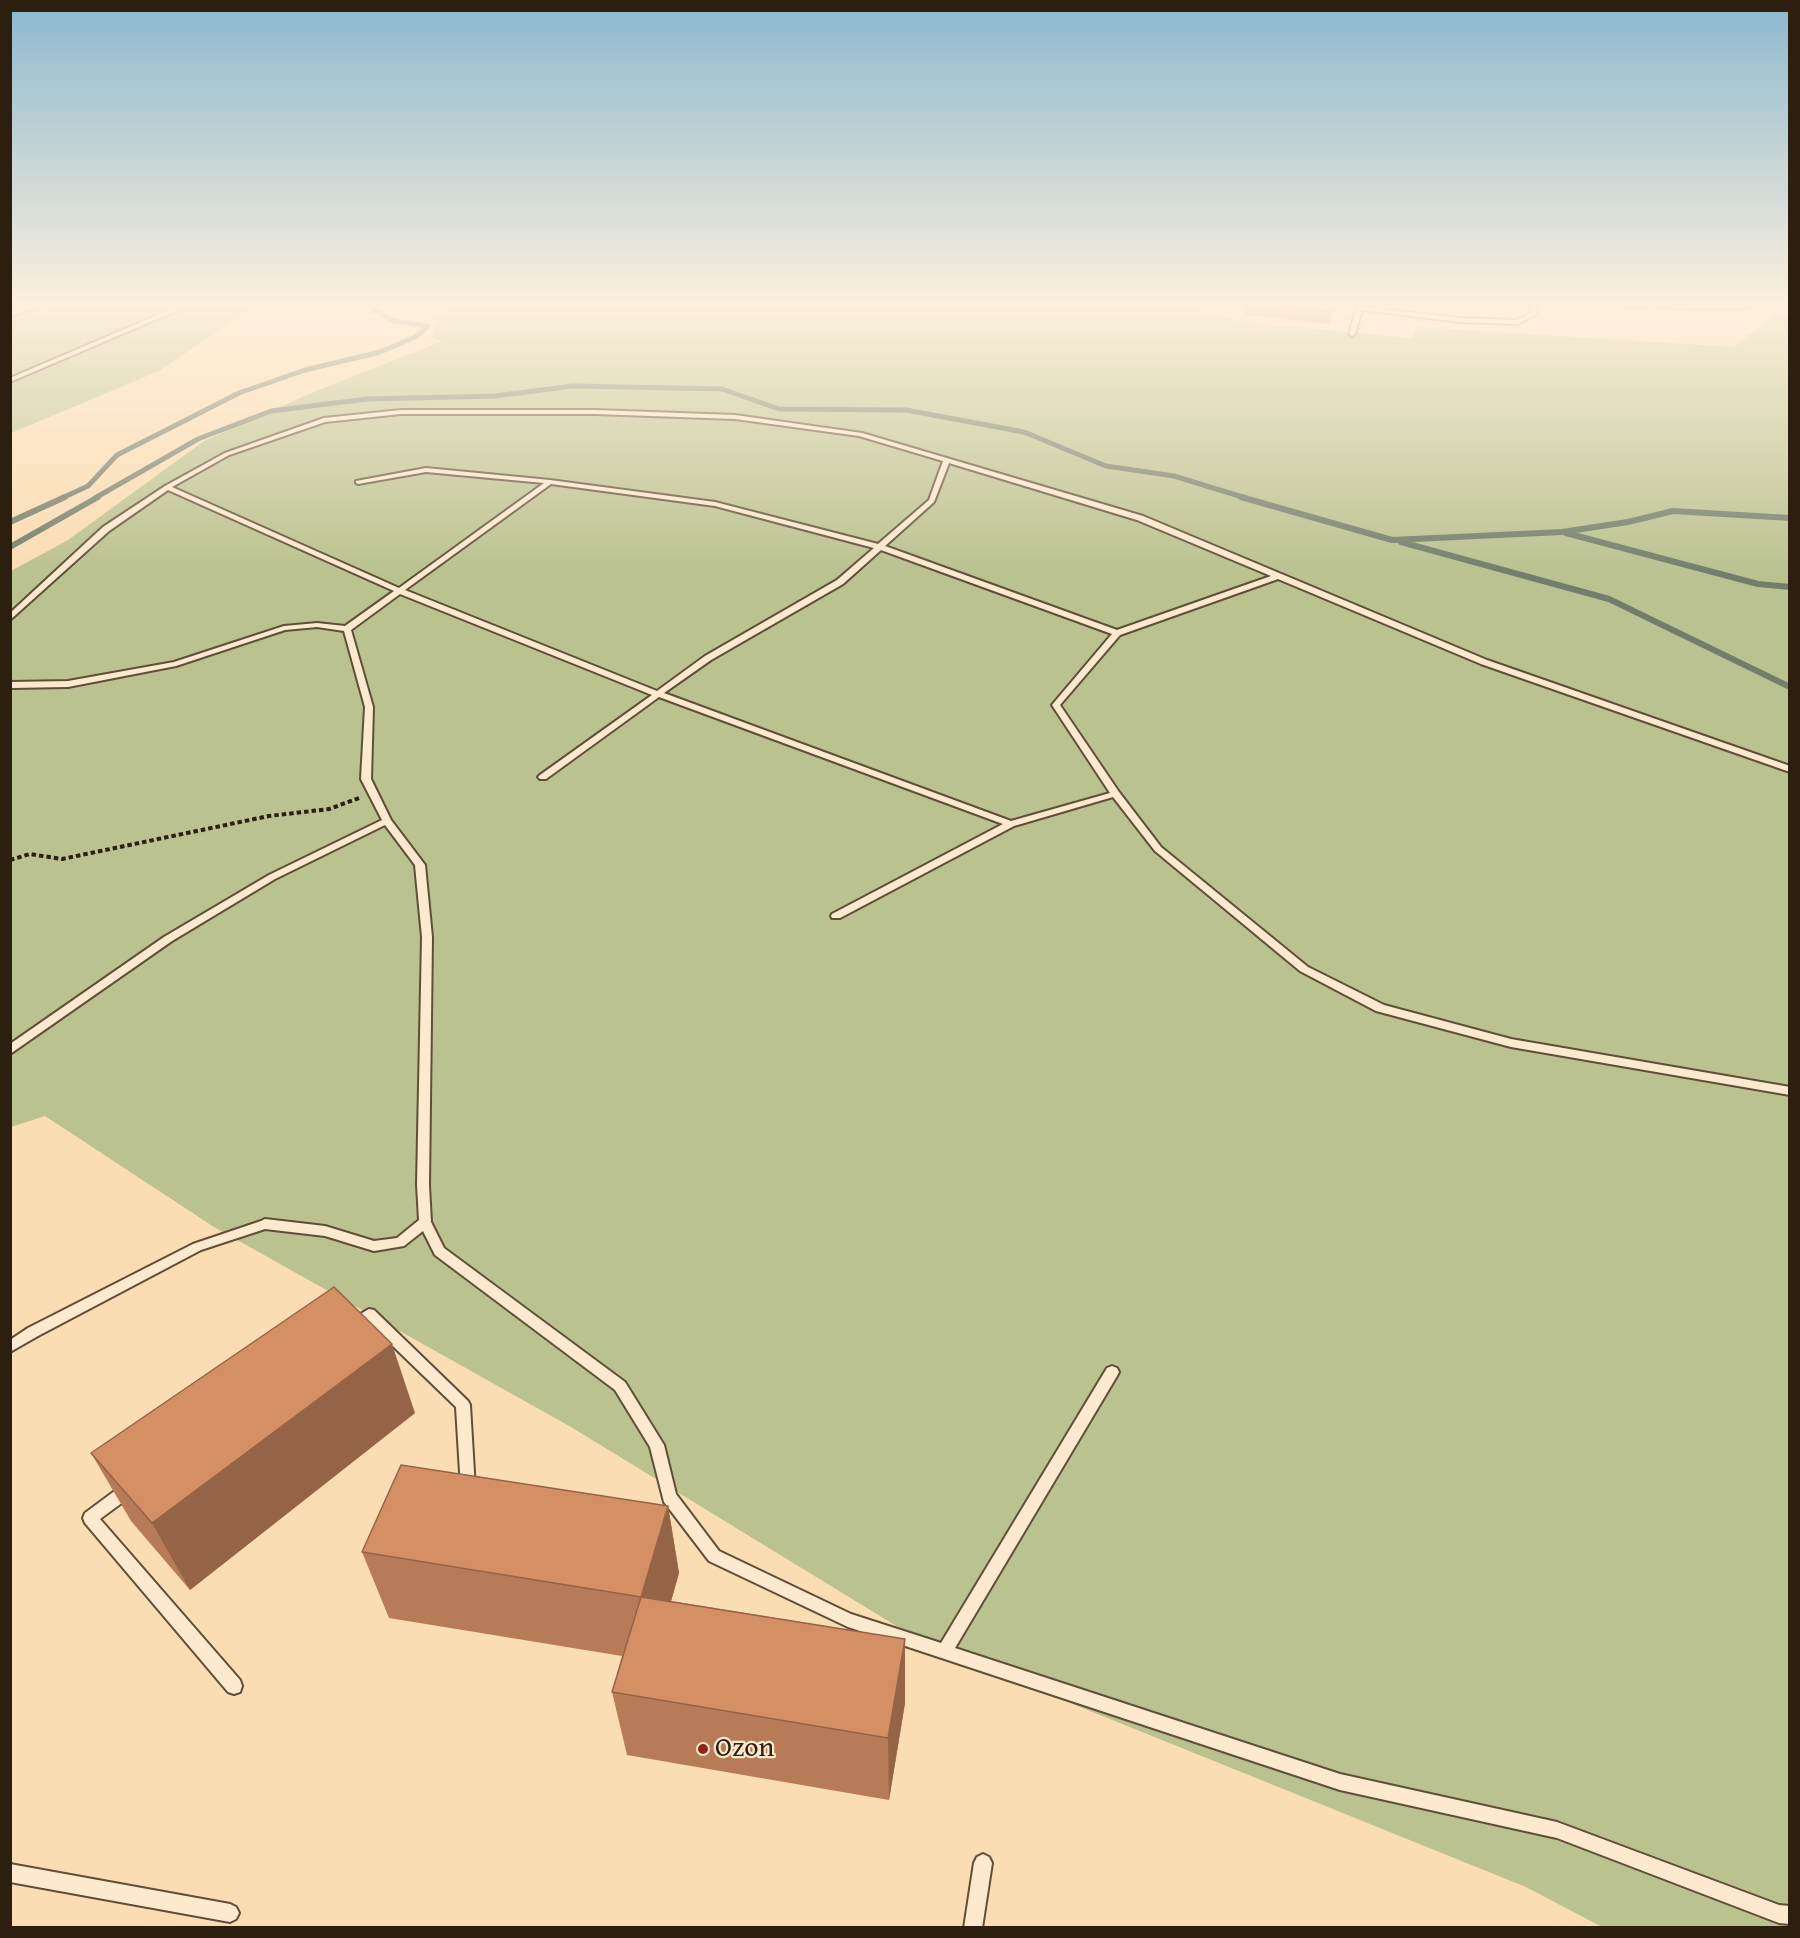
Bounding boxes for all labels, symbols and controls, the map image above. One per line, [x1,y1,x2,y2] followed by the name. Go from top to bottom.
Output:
[715,1732,774,1766] place label: Ozon
[696,1742,710,1756] marker: Ozon

